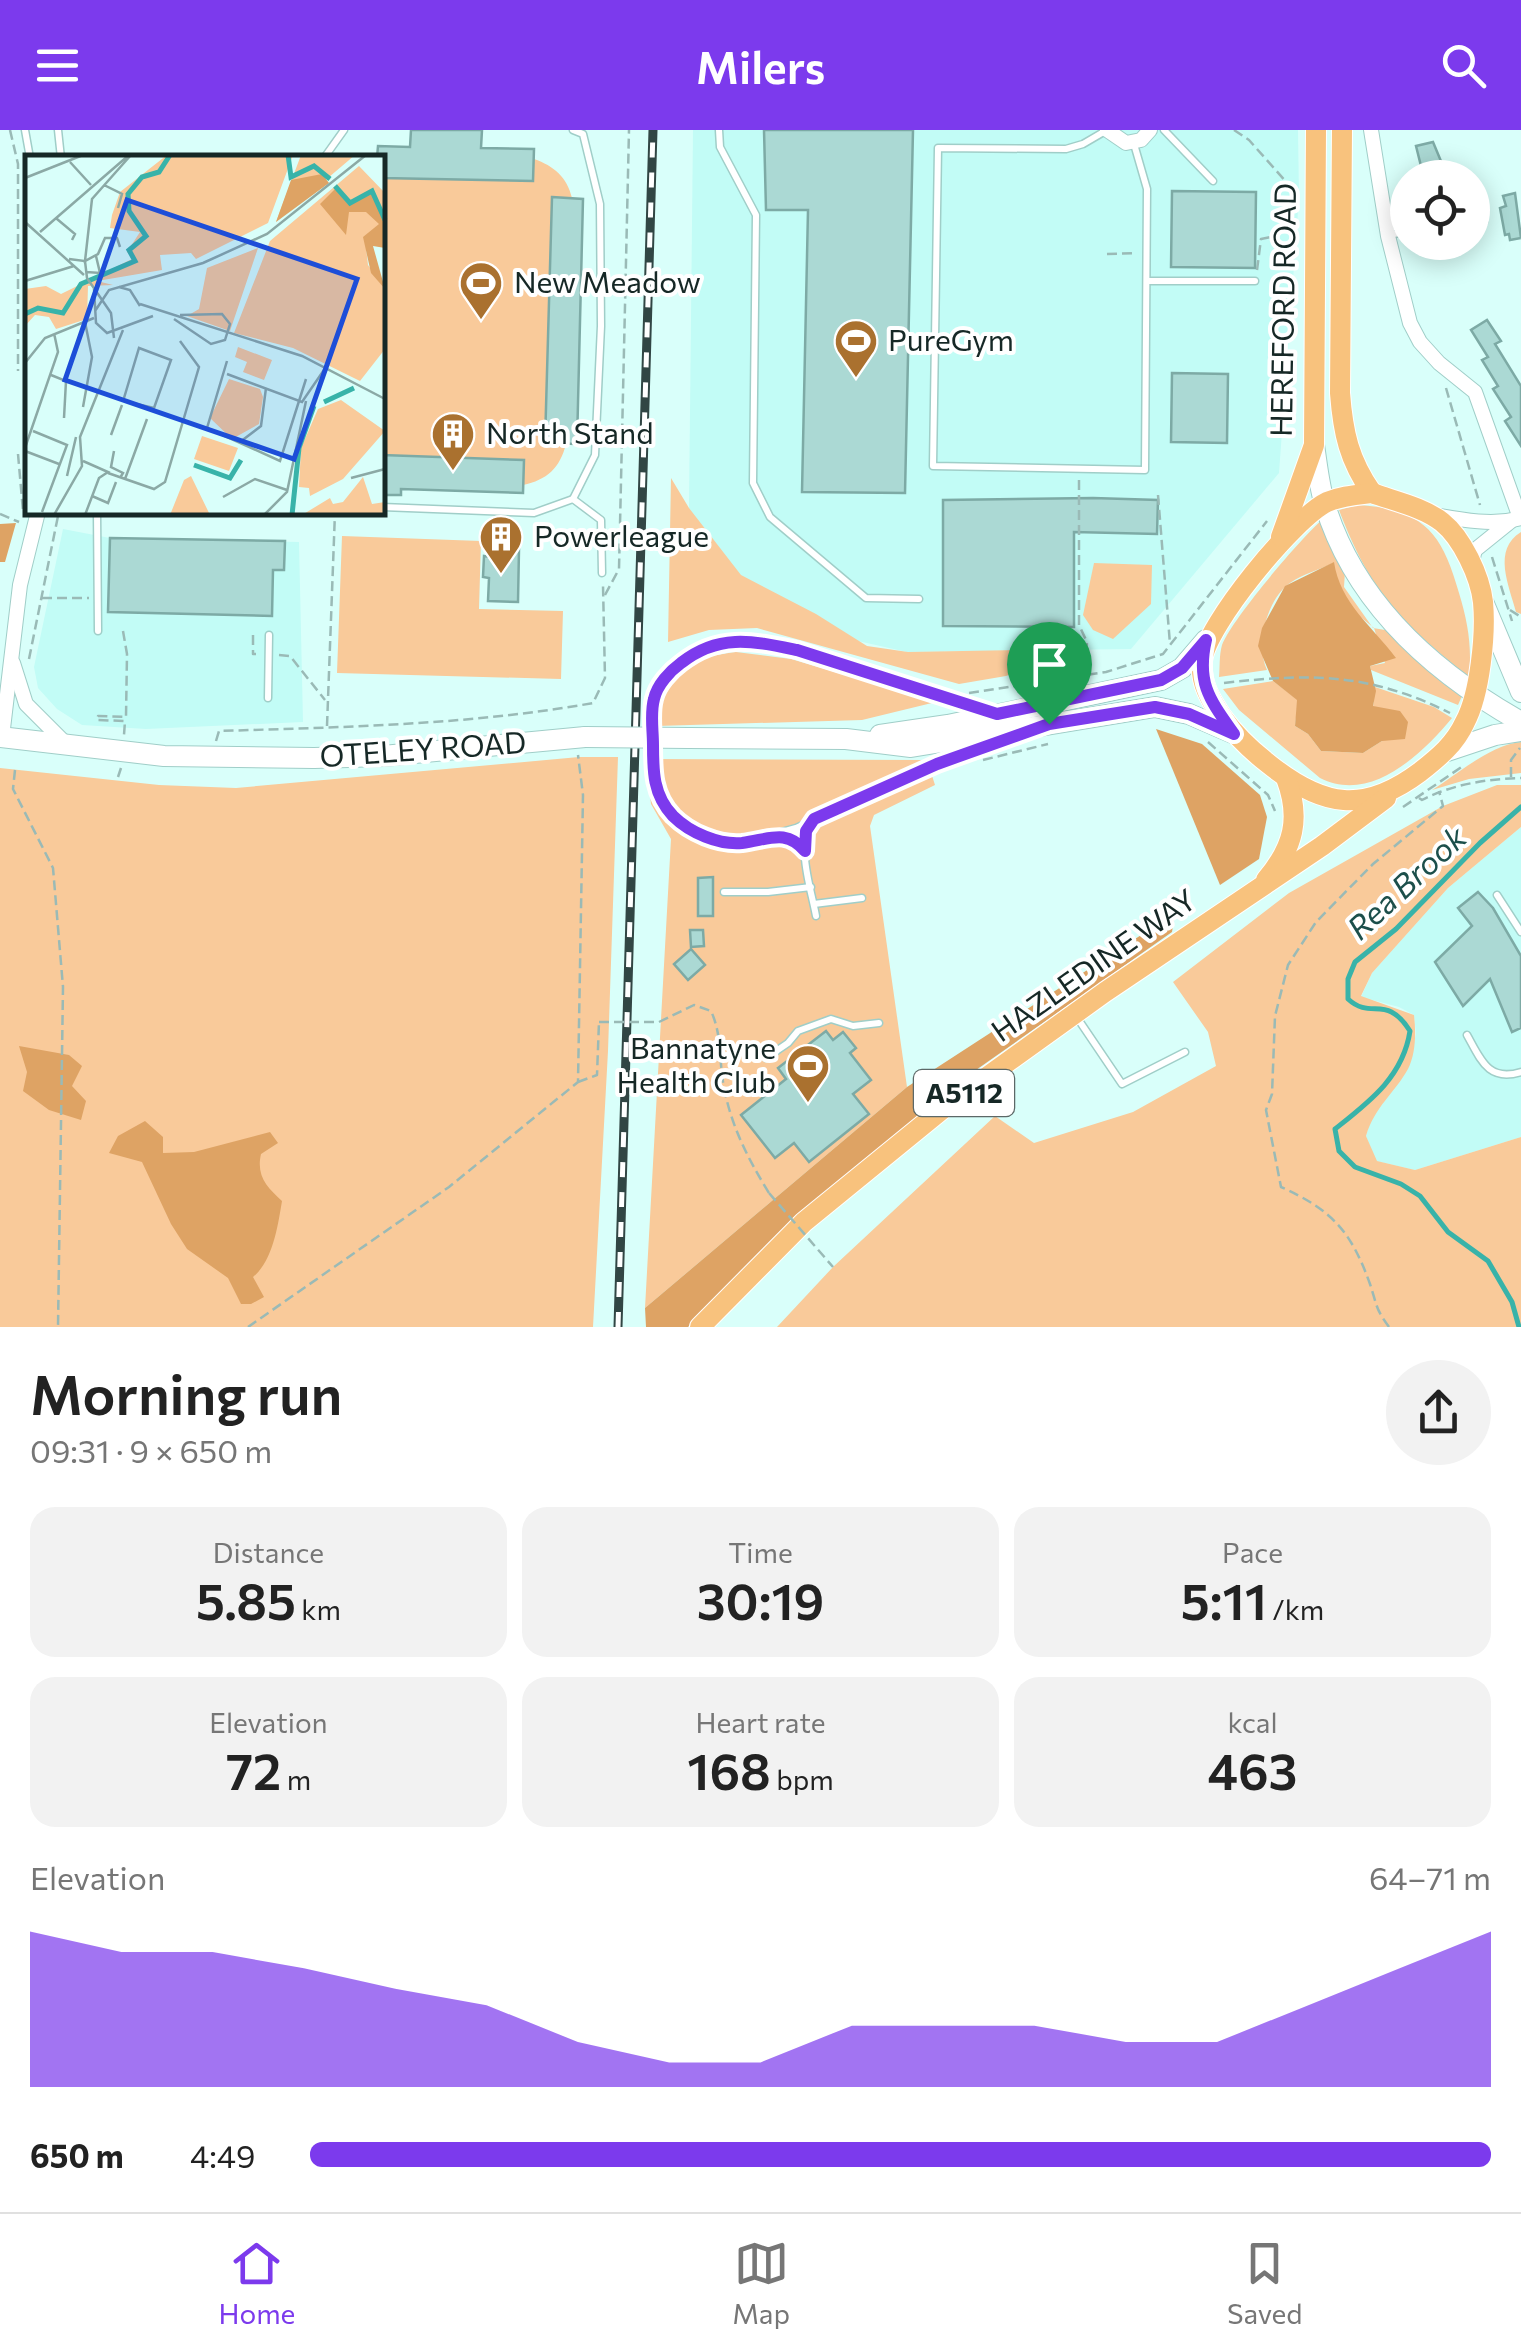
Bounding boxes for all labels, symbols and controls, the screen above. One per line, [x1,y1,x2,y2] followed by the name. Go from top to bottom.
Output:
[30,38,85,93] icon: menu
[696,38,825,93] text: Milers
[1436,38,1491,93] icon: search
[25,155,385,515] inset map
[1390,160,1490,260] map controls
[1390,160,1490,260] button: locate
[1261,183,1302,437] street label: HEREFORD ROAD
[458,260,504,321] sports icon: New Meadow
[514,262,701,299] place label: New Meadow
[833,318,879,379] sports icon: PureGym
[888,320,1014,357] place label: PureGym
[430,411,476,472] building icon: North Stand
[486,413,654,450] place label: North Stand
[478,514,524,575] building icon: Powerleague
[534,516,709,553] place label: Powerleague
[1007,622,1092,725] pin
[1022,637,1077,692] icon: arrive
[318,722,527,773] street label: OTELEY ROAD
[1338,816,1474,947] water label: Rea Brook
[983,880,1202,1048] street label: HAZLEDINE WAY
[616,1028,776,1099] place label: Bannatyne Health Club
[785,1043,831,1104] sports icon: Bannatyne Health Club
[914,1070,1014,1116] road number: A5112
[30,1359,342,1426] text: Morning run
[1386,1360,1491,1465] button: share
[30,1430,272,1470] text: 09:31 · 9 × 650 m
[213,1535,324,1569] text: Distance
[728,1535,793,1569] text: Time
[1222,1535,1283,1569] text: Pace
[196,1569,296,1630] text: 5.85
[697,1569,824,1630] text: 30:19
[1181,1569,1267,1630] text: 5:11
[296,1592,341,1626] text: km
[1267,1592,1324,1626] text: /km
[209,1705,328,1739] text: Elevation
[695,1705,826,1739] text: Heart rate
[1227,1705,1278,1739] text: kcal
[226,1739,281,1800] text: 72
[687,1739,771,1800] text: 168
[1208,1739,1297,1800] text: 463
[281,1762,311,1796] text: m
[771,1762,834,1796] text: bpm
[30,1857,165,1897] text: Elevation
[1369,1857,1491,1897] text: 64–71 m
[30,2135,124,2175] text: 650 m
[190,2135,255,2175] text: 4:49
[218,2236,295,2330] tab: Home
[732,2236,790,2330] tab: Map
[1227,2236,1303,2330] tab: Saved

